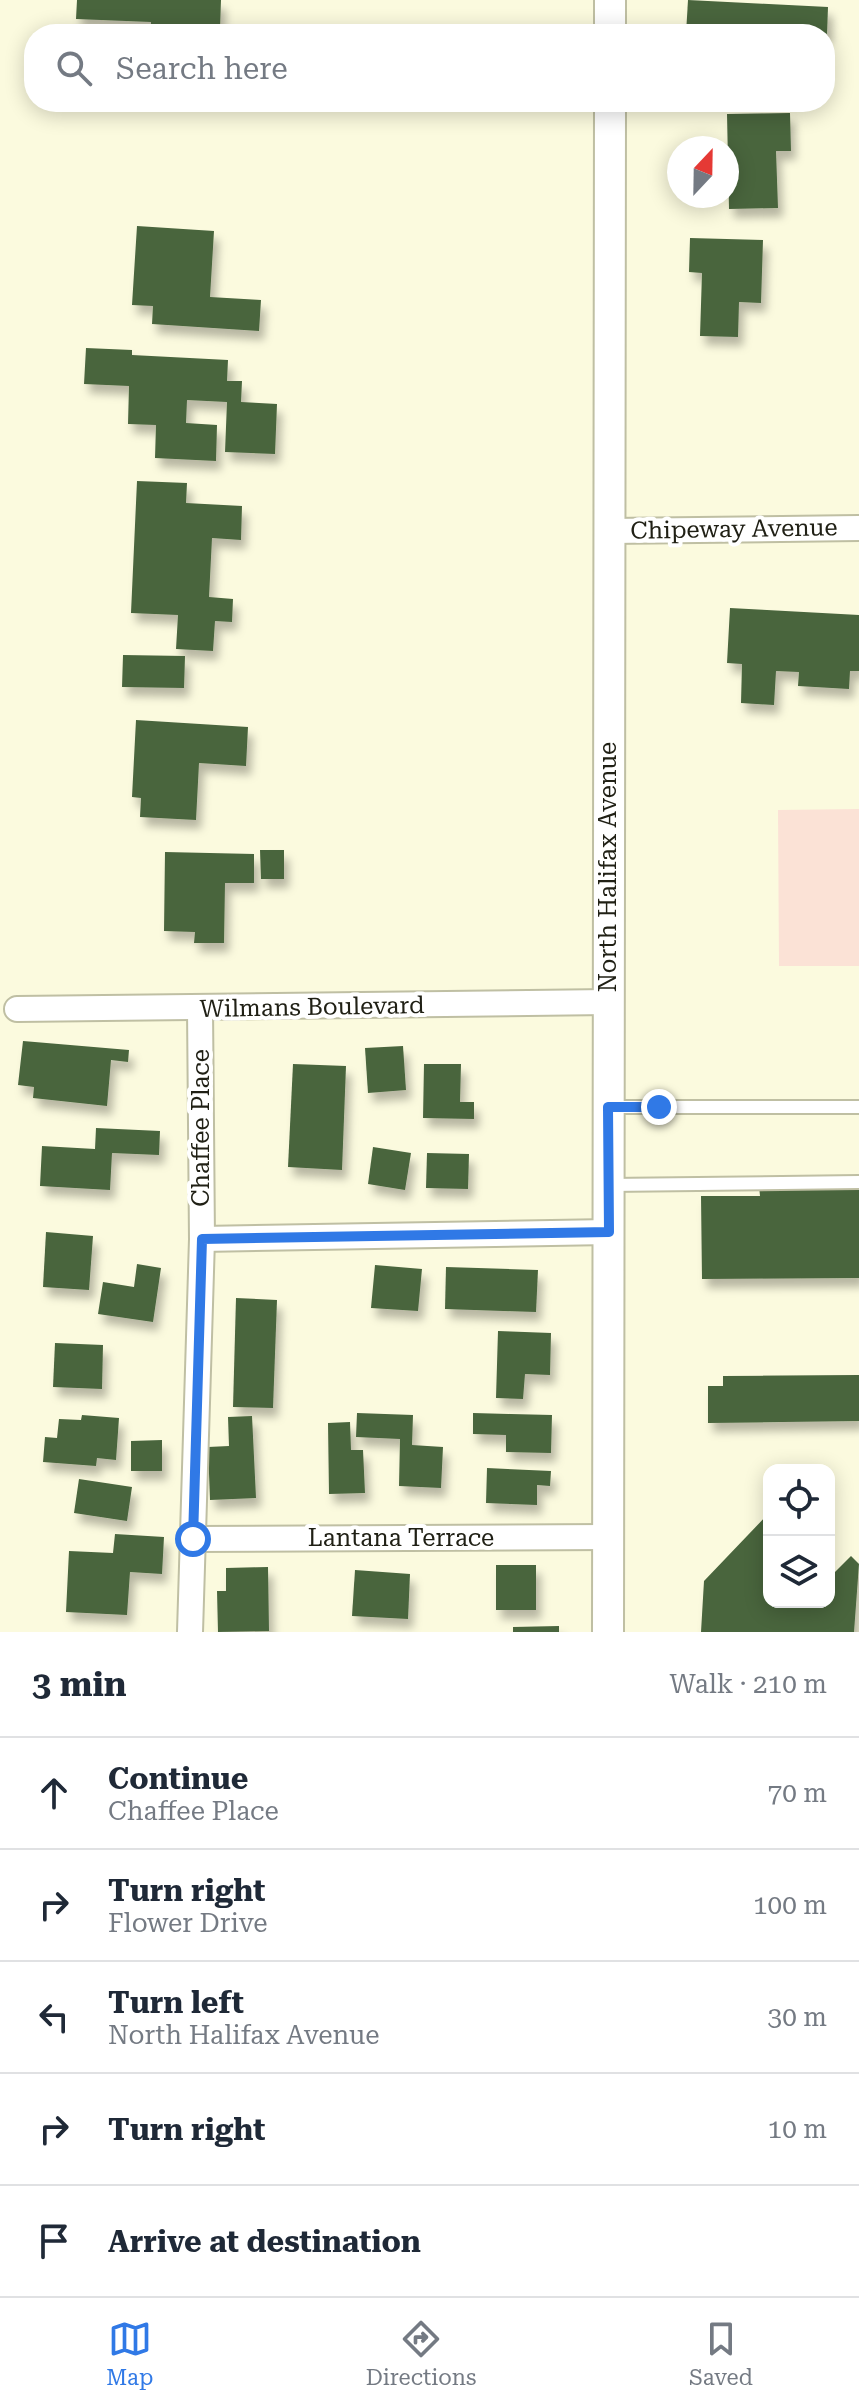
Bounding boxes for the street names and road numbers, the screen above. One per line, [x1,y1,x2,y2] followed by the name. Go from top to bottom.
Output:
[630,513,838,545] street label: Chipeway Avenue
[594,742,622,992] street label: North Halifax Avenue
[199,991,425,1023] street label: Wilmans Boulevard
[187,1049,215,1207] street label: Chaffee Place
[308,1524,494,1552] street label: Lantana Terrace

